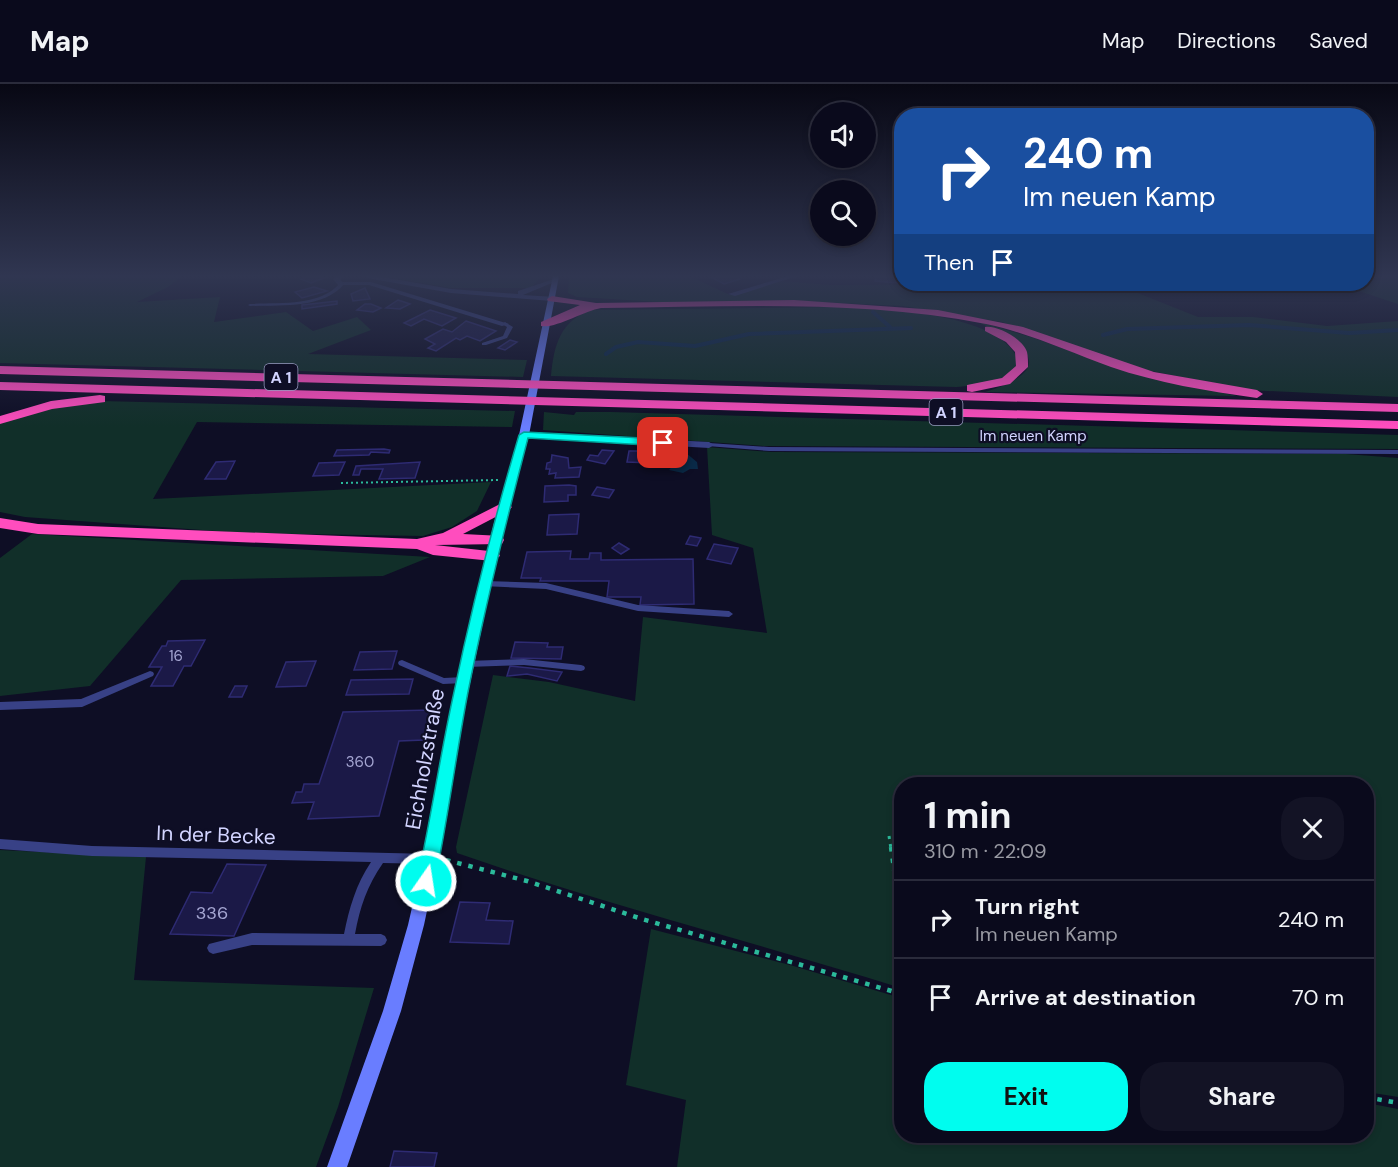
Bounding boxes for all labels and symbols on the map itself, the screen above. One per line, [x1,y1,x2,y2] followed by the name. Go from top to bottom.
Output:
[264,364,298,390] road number: A 1
[930,399,962,425] road number: A 1
[637,417,688,468] pin
[979,426,1087,446] street label: Im neuen Kamp
[169,646,183,666] house number: 16
[399,686,451,832] street label: Eichholzstraße
[346,752,374,772] house number: 360
[156,819,276,851] street label: In der Becke
[394,849,458,913] position arrow
[196,901,228,925] house number: 336

